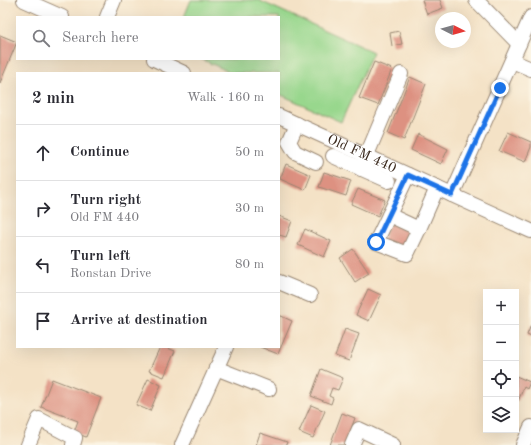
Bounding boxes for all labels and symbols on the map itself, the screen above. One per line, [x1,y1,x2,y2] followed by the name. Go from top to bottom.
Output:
[435,12,471,48] north arrow
[491,79,509,97] route end
[325,132,399,176] street label: Old FM 440
[367,233,385,251] route start

